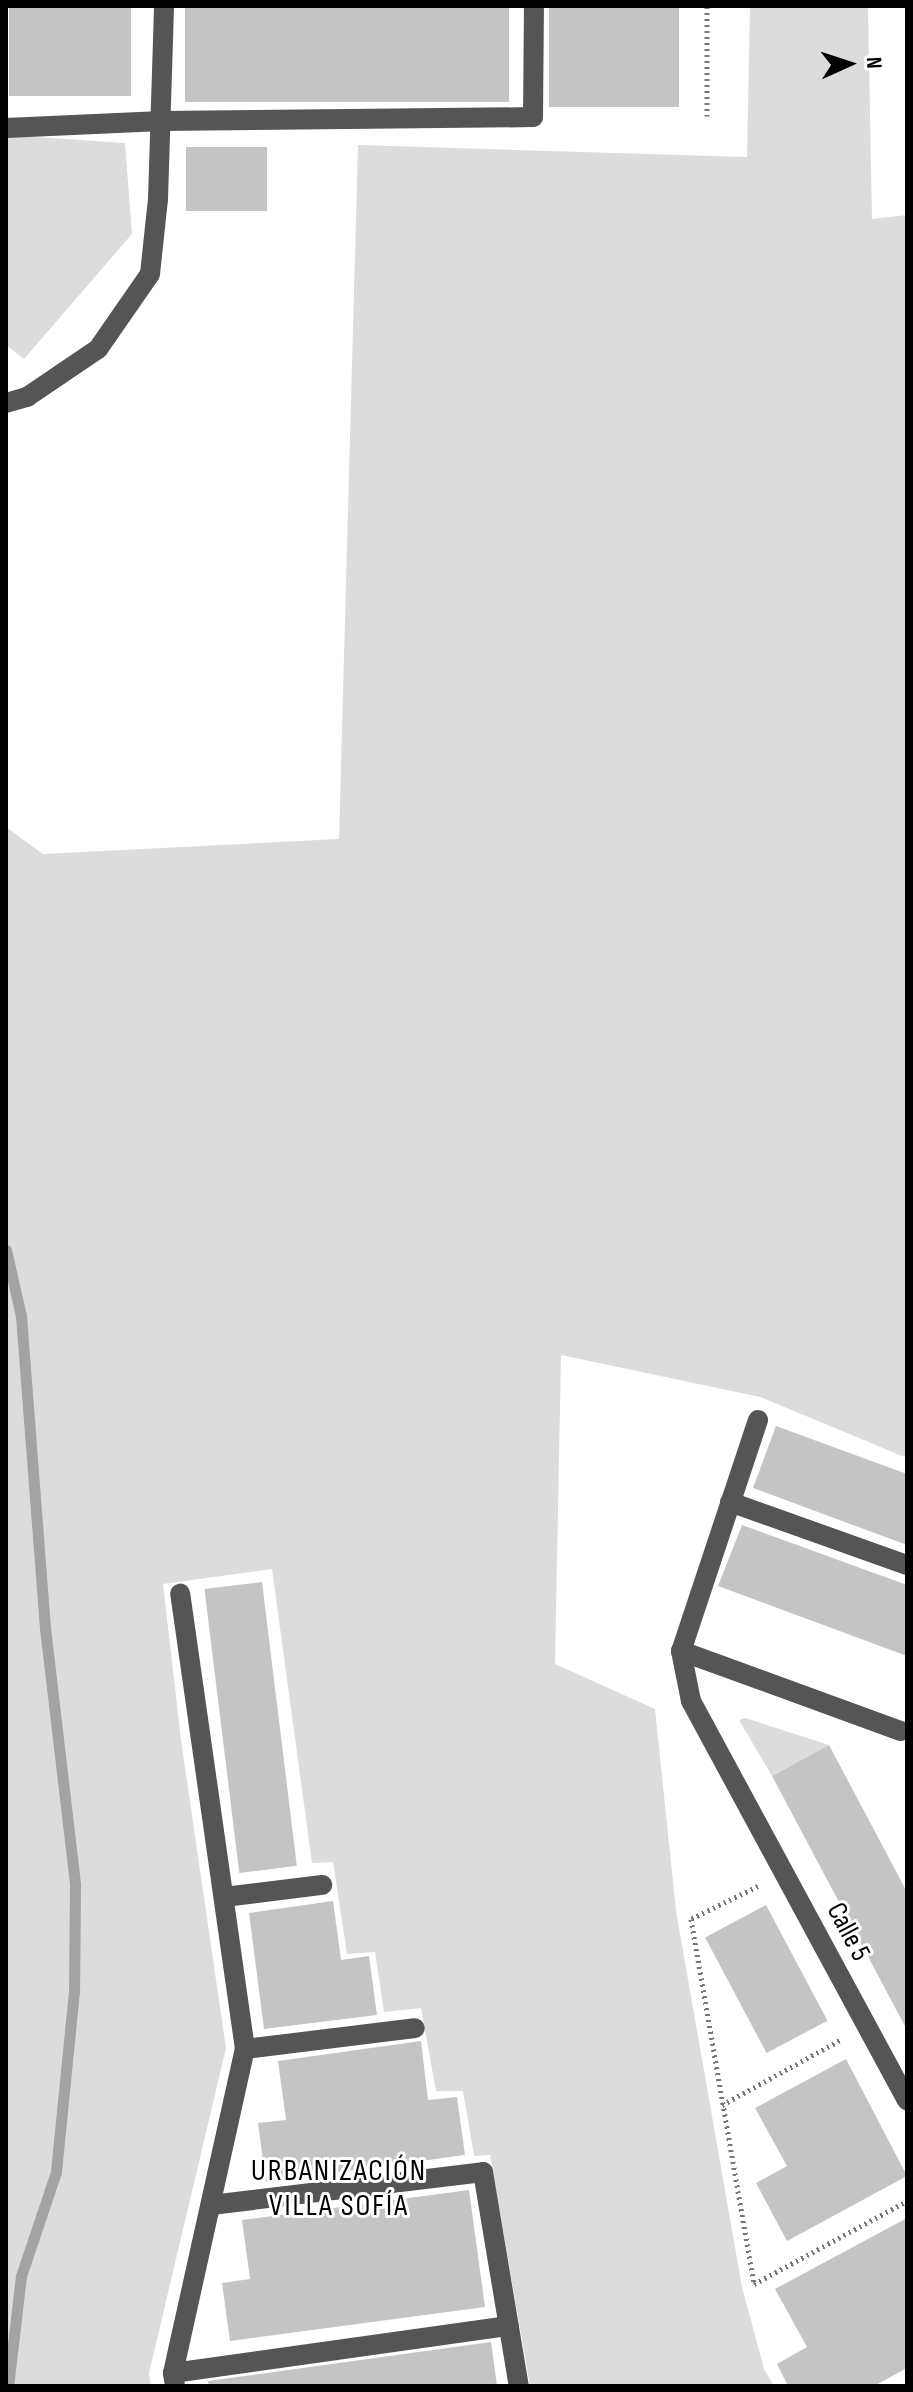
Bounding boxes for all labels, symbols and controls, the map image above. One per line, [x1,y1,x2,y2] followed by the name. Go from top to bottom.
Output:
[809,24,889,104] north arrow
[860,56,887,69] text: N
[819,1897,877,1967] street label: Calle 5
[251,2153,427,2224] district label: URBANIZACIÓN VILLA SOFÍA

